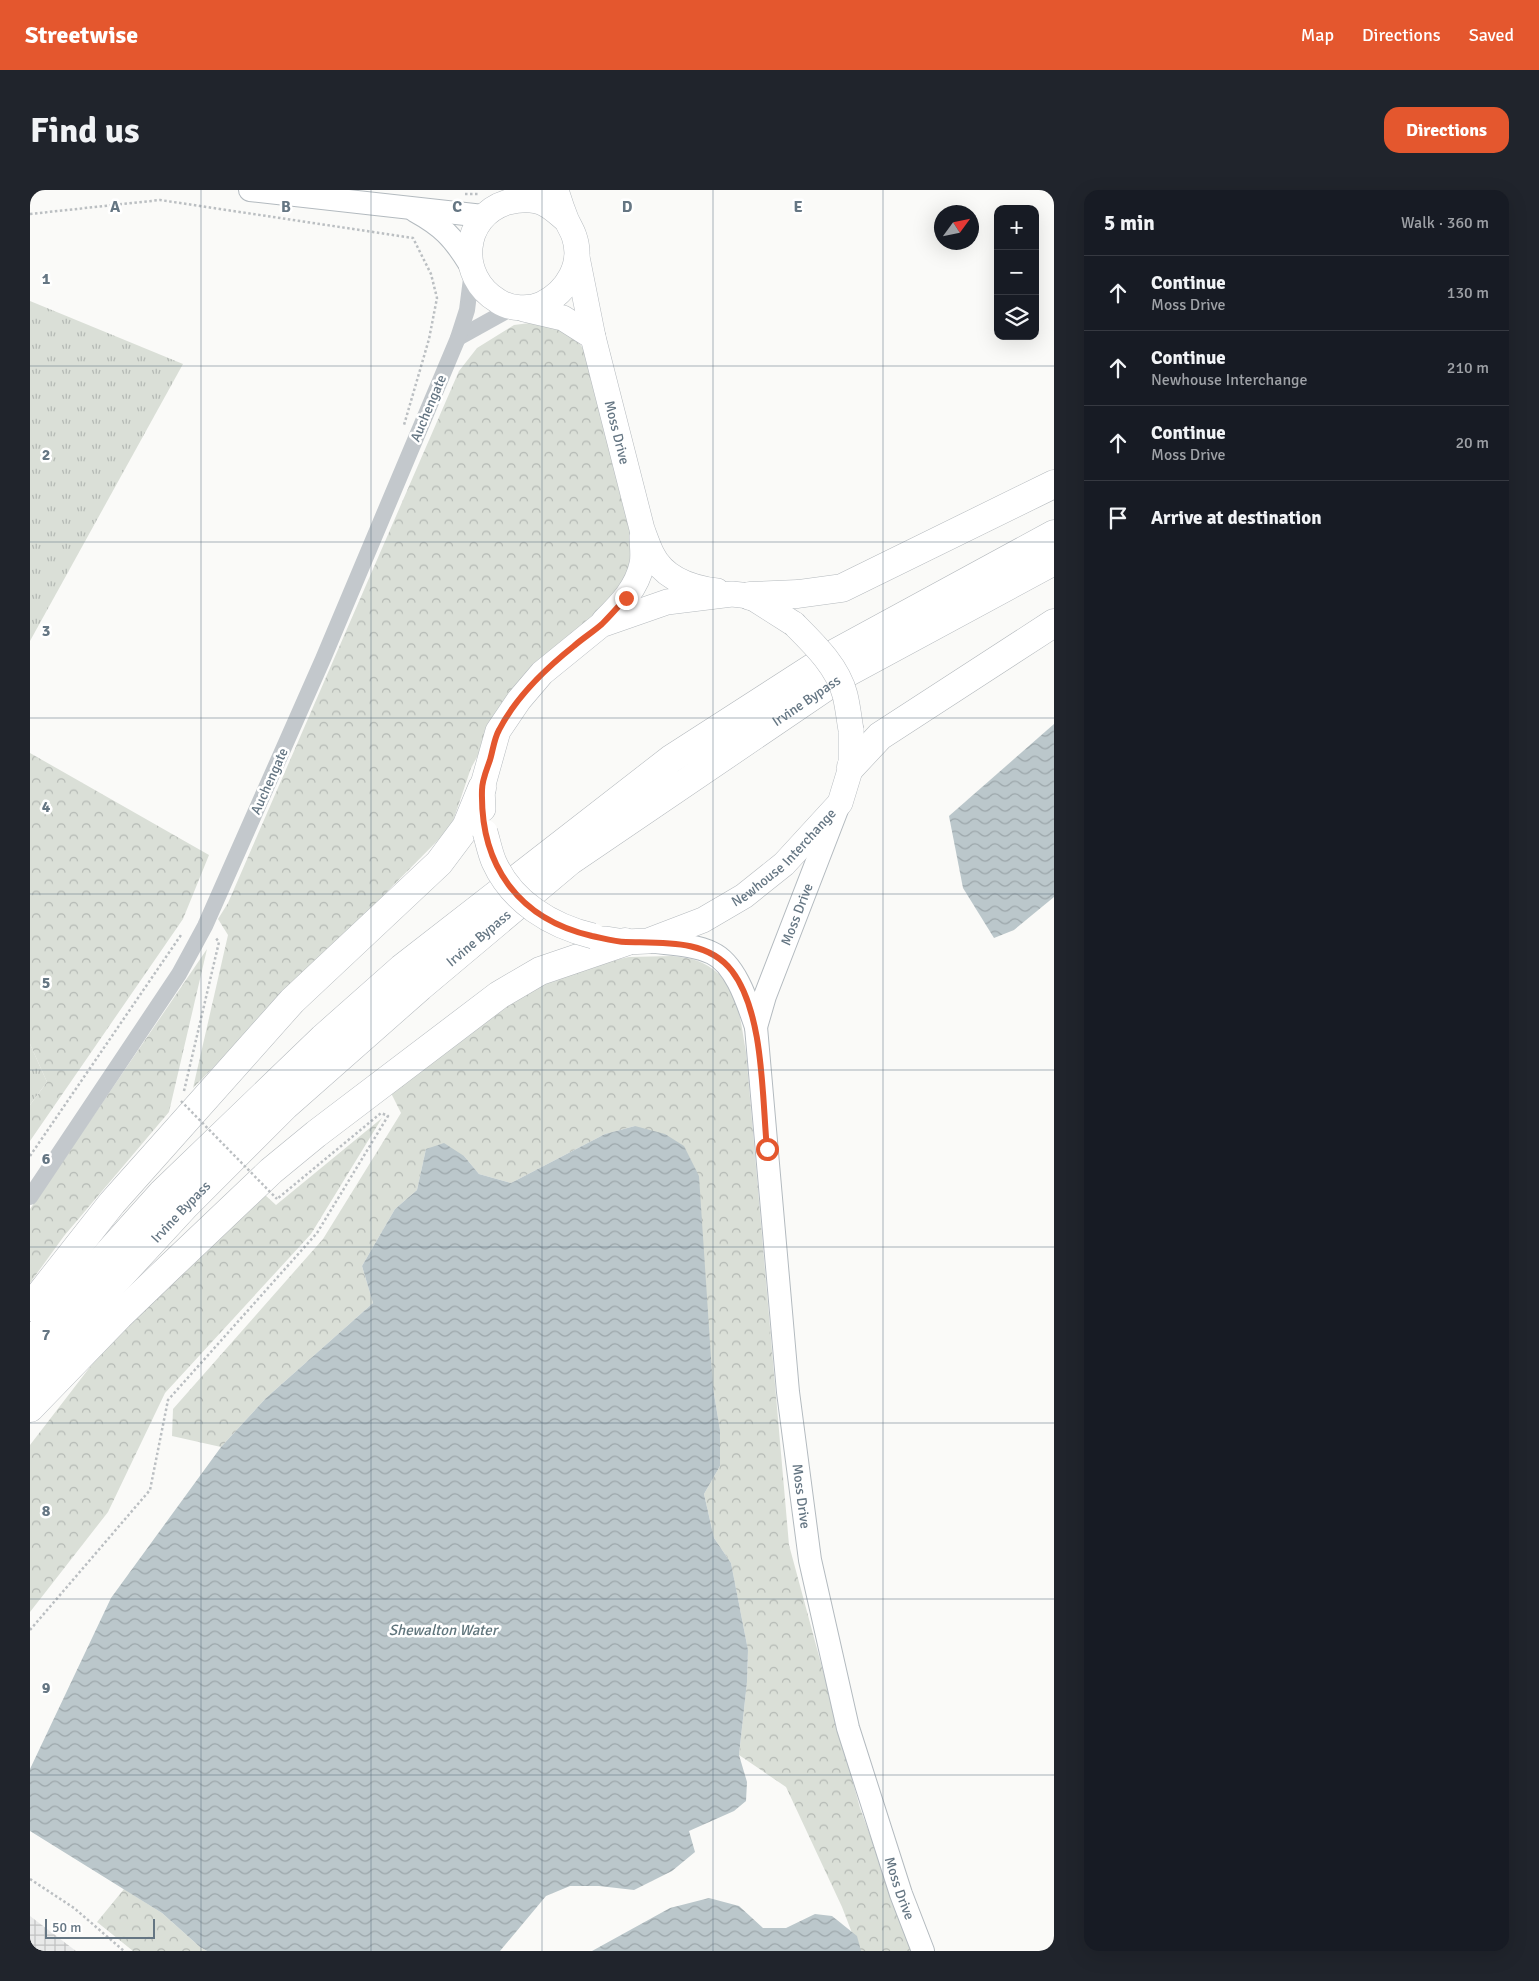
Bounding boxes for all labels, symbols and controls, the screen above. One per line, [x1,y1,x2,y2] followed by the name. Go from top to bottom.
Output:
[25,20,138,50] text: Streetwise
[1301,24,1334,46] text: Map
[1362,24,1441,46] text: Directions
[1469,24,1514,46] text: Saved
[1384,107,1509,153] button: Directions
[30,109,140,152] text: Find us
[110,197,121,217] text: A
[281,197,291,217] text: B
[452,197,462,217] text: C
[622,197,633,217] text: D
[793,197,803,217] text: E
[934,205,979,250] north arrow
[994,205,1039,340] map controls
[994,205,1039,250] button: +
[1104,210,1155,236] text: 5 min
[1401,213,1489,233] text: Walk · 360 m
[994,250,1039,295] button: −
[42,269,51,289] text: 1
[1151,271,1226,295] text: Continue
[1104,279,1132,307] icon: ahead
[1447,283,1489,303] text: 130 m
[994,295,1039,340] button: layers
[1151,295,1226,315] text: Moss Drive
[1151,346,1226,370] text: Continue
[1104,354,1132,382] icon: ahead
[1447,358,1489,378] text: 210 m
[1151,370,1308,390] text: Newhouse Interchange
[407,372,450,444] street label: Auchengate
[601,399,633,466] street label: Moss Drive
[1151,421,1226,445] text: Continue
[1104,429,1132,457] icon: ahead
[1455,433,1489,453] text: 20 m
[42,445,50,465] text: 2
[1151,445,1226,465] text: Moss Drive
[1104,504,1132,532] icon: arrive
[1151,506,1322,530] text: Arrive at destination
[615,587,638,610] route end
[42,621,50,641] text: 3
[769,672,844,730] street label: Irvine Bypass
[247,745,292,817] street label: Auchengate
[42,797,51,817] text: 4
[729,805,840,910] street label: Newhouse Interchange
[777,881,817,948] street label: Moss Drive
[443,906,514,970] street label: Irvine Bypass
[42,973,50,993] text: 5
[756,1138,779,1161] route start
[42,1149,51,1169] text: 6
[147,1178,214,1247] street label: Irvine Bypass
[42,1325,51,1345] text: 7
[788,1463,814,1530] street label: Moss Drive
[42,1501,51,1521] text: 8
[389,1621,500,1639] water label: Shewalton Water
[42,1678,51,1698] text: 9
[881,1855,918,1922] street label: Moss Drive
[45,1916,155,1939] scale bar
[52,1919,81,1936] text: 50 m

